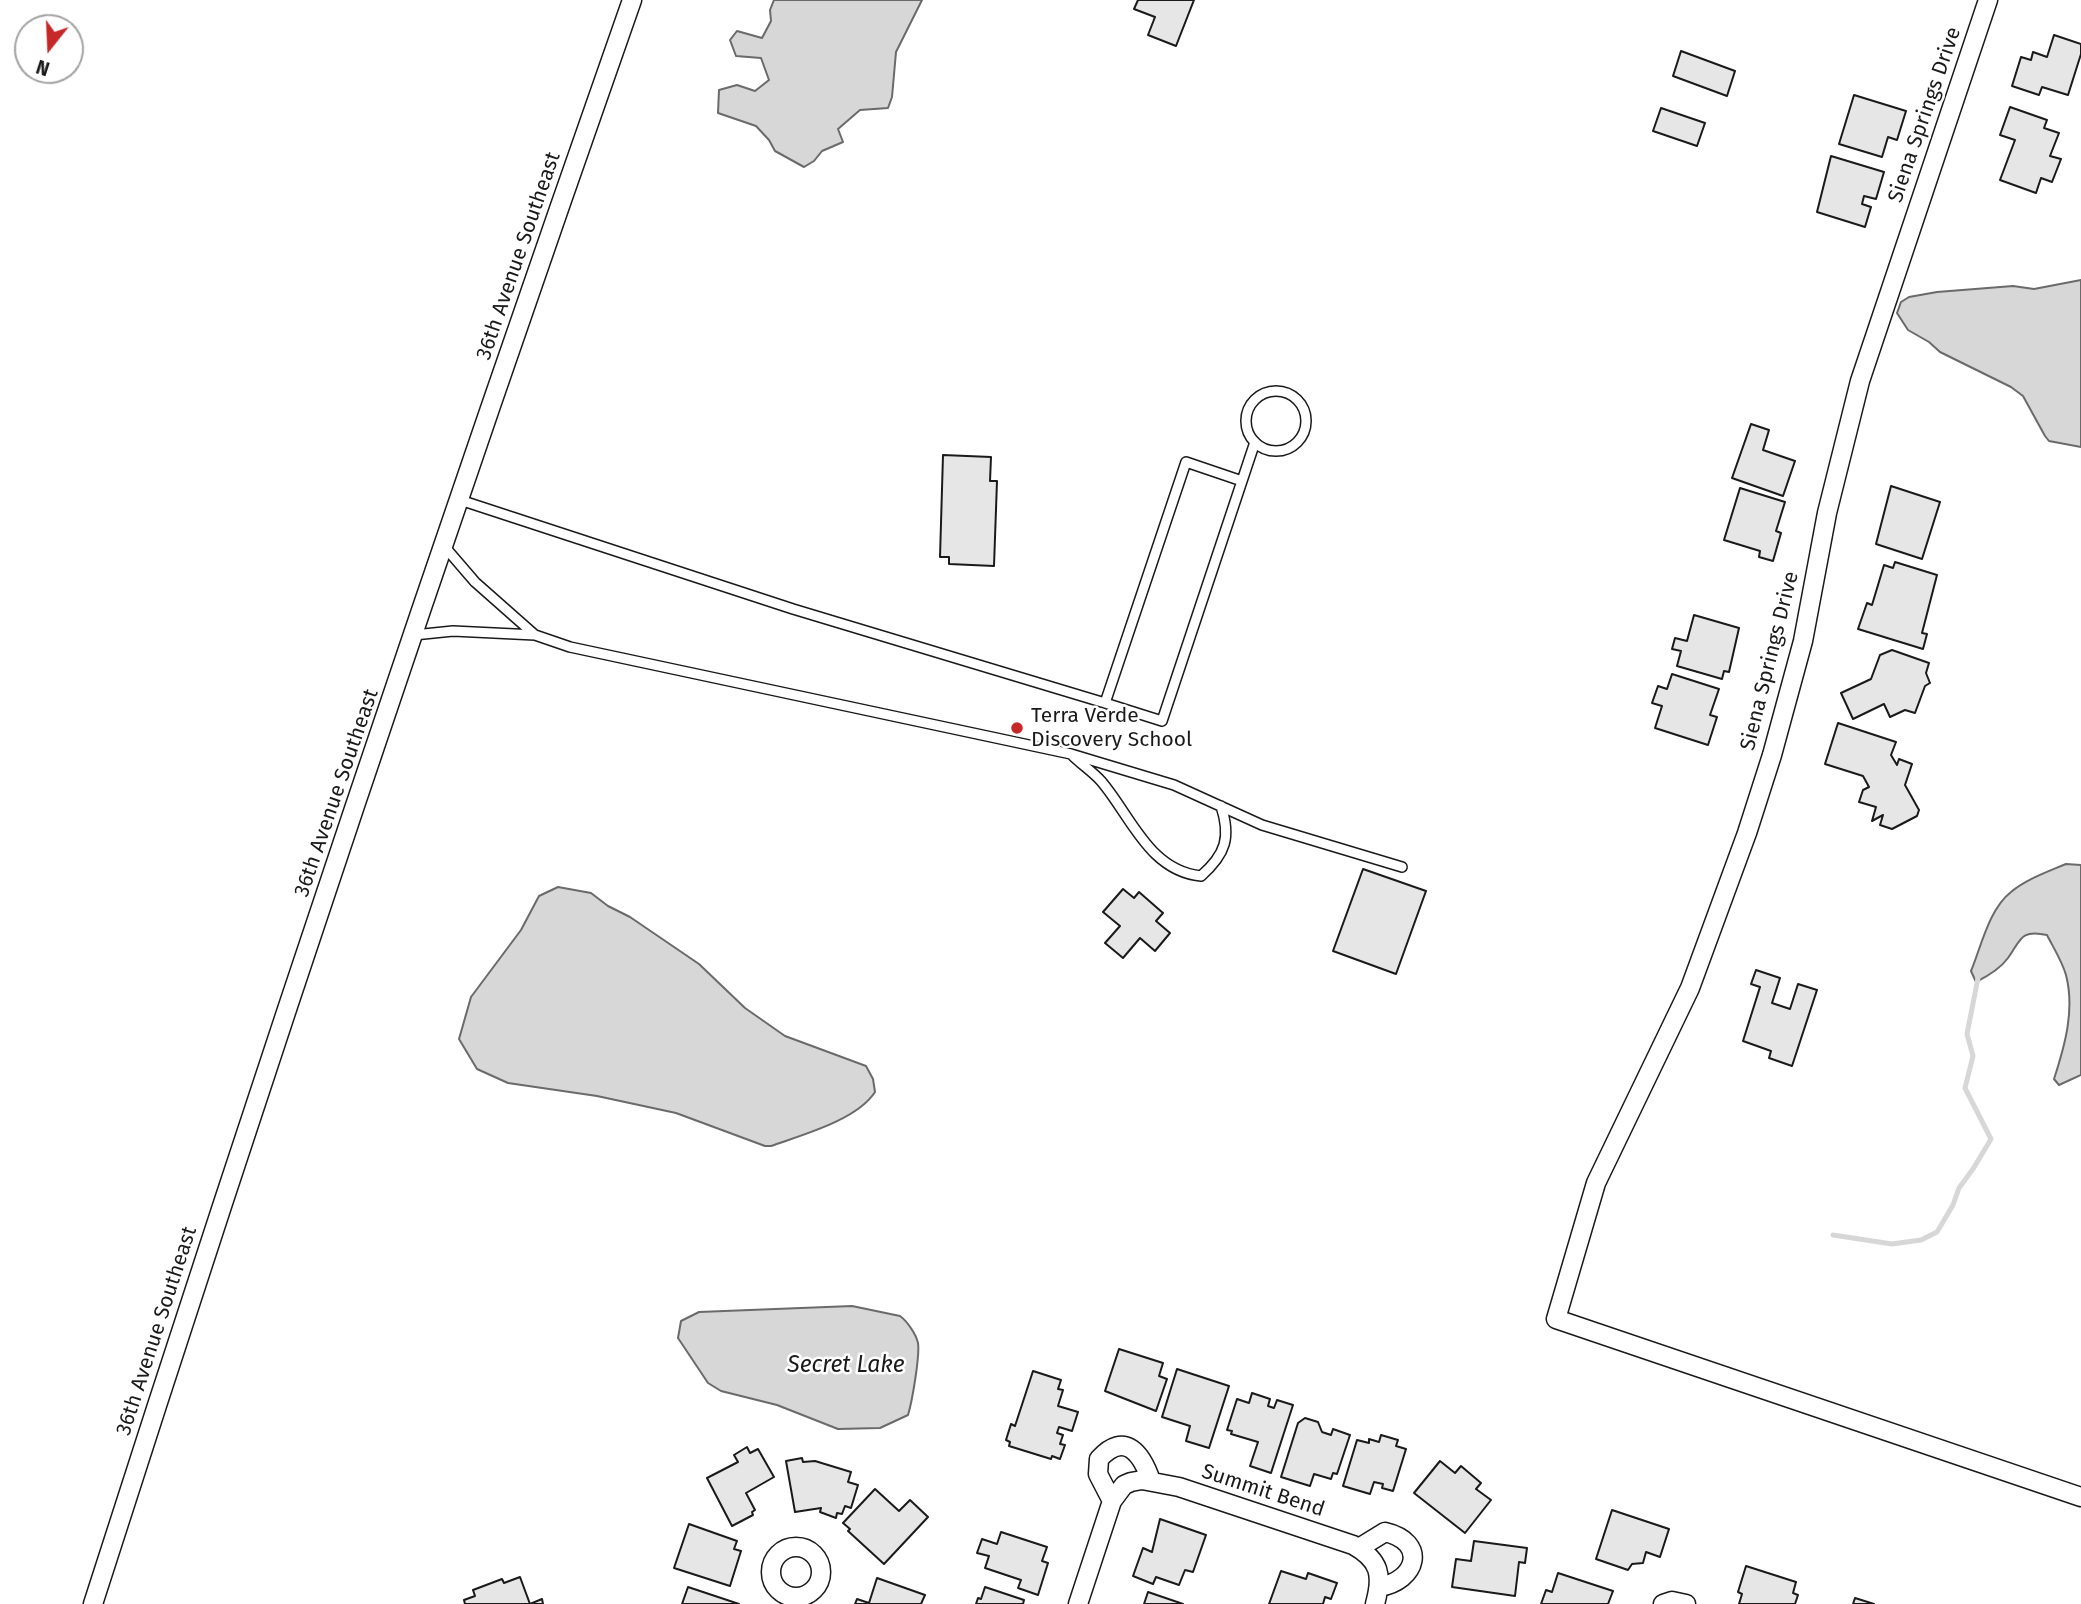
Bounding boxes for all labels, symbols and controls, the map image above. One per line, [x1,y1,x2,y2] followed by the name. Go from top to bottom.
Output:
[14,14,84,84] north arrow
[1883,24,1967,206] street label: Siena Springs Drive
[33,55,53,80] text: N
[472,149,566,363] street label: 36th Avenue Southeast
[1736,569,1804,753] street label: Siena Springs Drive
[290,686,384,900] street label: 36th Avenue Southeast
[1031,703,1192,753] place label: Terra Verde Discovery School
[1009,720,1025,736] marker: Terra Verde Discovery School
[111,1223,203,1439] street label: 36th Avenue Southeast
[787,1352,905,1380] water label: Secret Lake
[1198,1459,1328,1523] street label: Summit Bend

